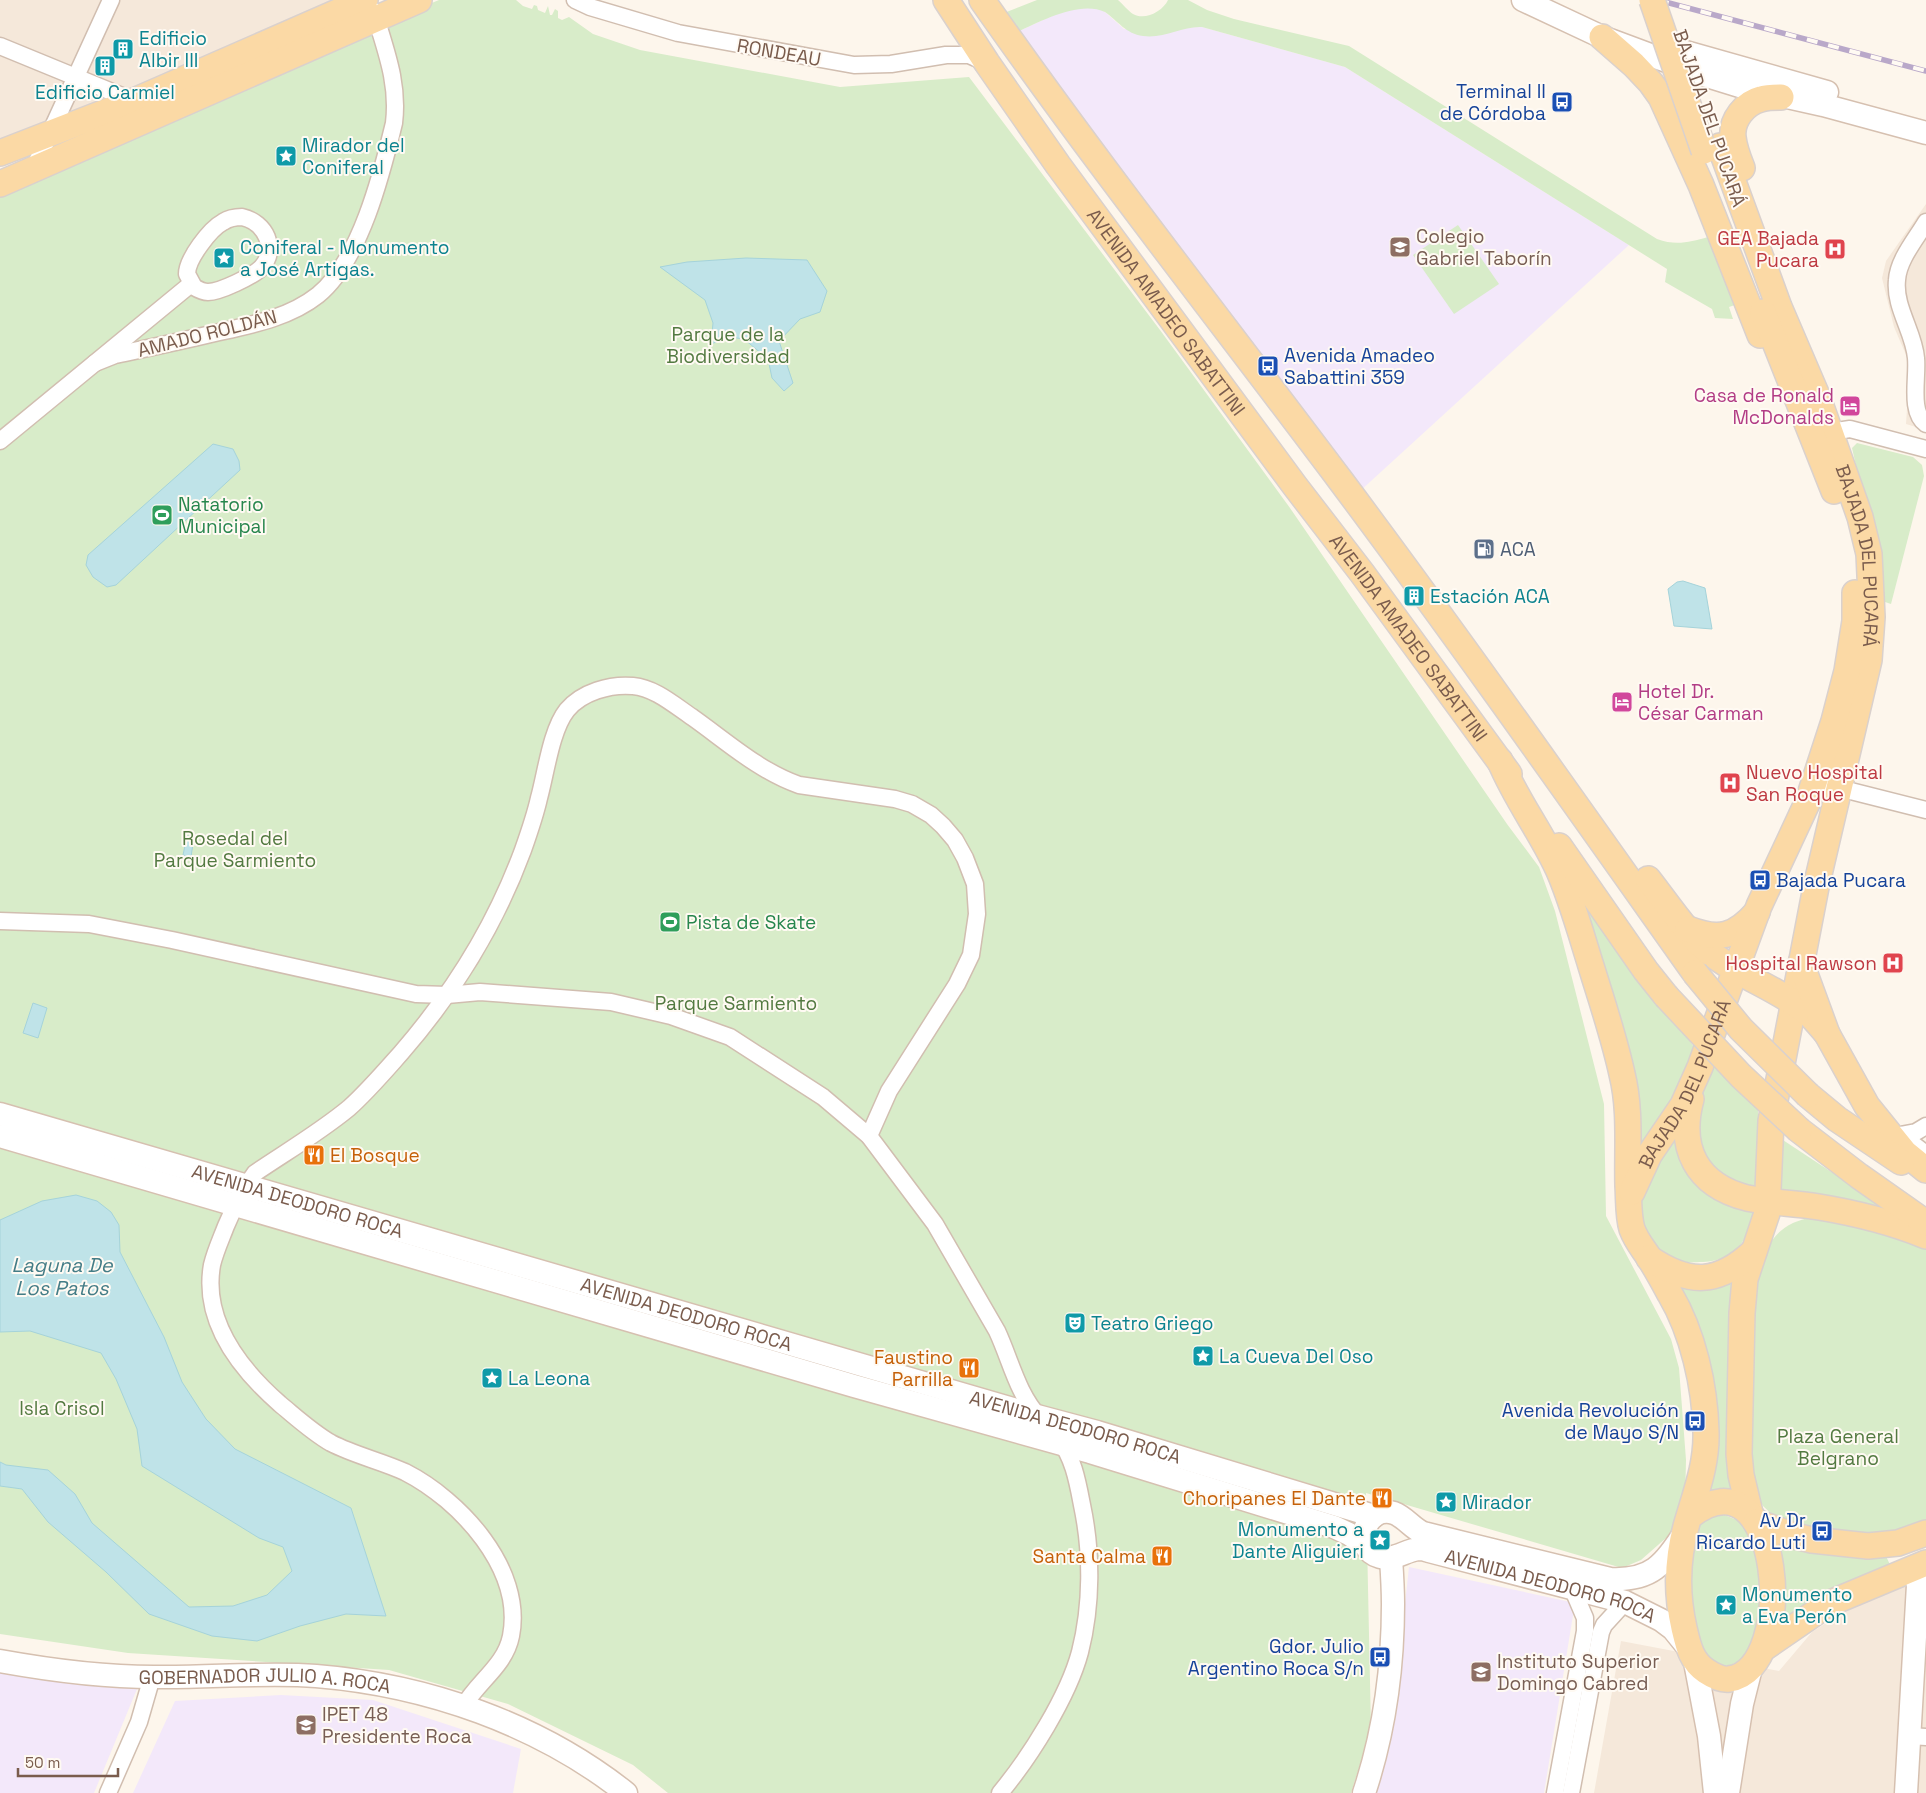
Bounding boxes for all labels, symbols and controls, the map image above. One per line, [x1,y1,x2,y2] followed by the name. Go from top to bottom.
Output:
[139,26,207,73] place label: Edificio Albir III
[1667,26,1752,210] street label: BAJADA DEL PUCARÁ
[735,33,823,72] street label: RONDEAU
[111,37,135,61] building icon: Edificio Albir III
[93,54,117,78] building icon: Edificio Carmiel
[1440,79,1546,126] place label: Terminal II de Córdoba
[35,80,175,105] place label: Edificio Carmiel
[1550,90,1574,114] bus stop icon: Terminal II de Córdoba
[302,133,405,180] place label: Mirador del Coniferal
[274,144,298,168] place icon: Mirador del Coniferal
[1081,203,1251,421] street label: AVENIDA AMADEO SABATTINI
[1416,224,1552,271] place label: Colegio Gabriel Taborín
[1717,226,1819,273] place label: GEA Bajada Pucara
[240,235,450,282] place label: Coniferal - Monumento a José Artigas.
[1388,235,1412,259] school or university icon: Colegio Gabriel Taborín
[1823,237,1847,261] hospital icon: GEA Bajada Pucara
[212,246,236,270] place icon: Coniferal - Monumento a José Artigas.
[135,304,279,363] street label: AMADO ROLDÁN
[666,322,790,369] park label: Parque de la Biodiversidad
[1284,343,1435,390] place label: Avenida Amadeo Sabattini 359
[1256,354,1280,378] bus stop icon: Avenida Amadeo Sabattini 359
[1694,383,1834,430] place label: Casa de Ronald McDonalds
[1838,394,1862,418] hotel icon: Casa de Ronald McDonalds
[1829,461,1884,648] street label: BAJADA DEL PUCARÁ
[178,492,266,539] place label: Natatorio Municipal
[150,503,174,527] sports icon: Natatorio Municipal
[1324,529,1493,747] street label: AVENIDA AMADEO SABATTINI
[1472,537,1496,561] fuel station icon: ACA
[1500,537,1536,562] place label: ACA
[1402,584,1426,608] building icon: Estación ACA
[1430,584,1550,609] place label: Estación ACA
[1638,679,1764,726] place label: Hotel Dr. César Carman
[1610,690,1634,714] hotel icon: Hotel Dr. César Carman
[1746,760,1883,807] place label: Nuevo Hospital San Roque
[1718,771,1742,795] hospital icon: Nuevo Hospital San Roque
[154,826,316,873] park label: Rosedal del Parque Sarmiento
[1748,868,1772,892] bus stop icon: Bajada Pucara
[1776,868,1906,893] place label: Bajada Pucara
[658,910,682,934] sports icon: Pista de Skate
[686,910,816,935] place label: Pista de Skate
[1725,951,1877,976] place label: Hospital Rawson
[1881,951,1905,975] hospital icon: Hospital Rawson
[655,991,817,1016] park label: Parque Sarmiento
[1633,996,1737,1172] street label: BAJADA DEL PUCARÁ
[302,1143,326,1167] restaurant icon: El Bosque
[330,1143,420,1168] place label: El Bosque
[189,1159,406,1244] street label: AVENIDA DEODORO ROCA
[11,1252,114,1301] water label: Laguna De Los Patos
[578,1272,795,1357] street label: AVENIDA DEODORO ROCA
[1063,1311,1087,1335] theatre icon: Teatro Griego
[1091,1311,1214,1336] place label: Teatro Griego
[1191,1344,1215,1368] place icon: La Cueva Del Oso
[1219,1344,1373,1369] place label: La Cueva Del Oso
[874,1345,953,1392] place label: Faustino Parrilla
[957,1356,981,1380] restaurant icon: Faustino Parrilla
[480,1366,504,1390] place icon: La Leona
[508,1366,590,1391] place label: La Leona
[967,1385,1184,1470] street label: AVENIDA DEODORO ROCA
[19,1396,105,1421] park label: Isla Crisol
[1502,1398,1679,1445] place label: Avenida Revolución de Mayo S/N
[1683,1409,1707,1433] bus stop icon: Avenida Revolución de Mayo S/N
[1777,1424,1899,1471] park label: Plaza General Belgrano
[1183,1486,1366,1511] place label: Choripanes El Dante
[1370,1486,1394,1510] restaurant icon: Choripanes El Dante
[1434,1490,1458,1514] place icon: Mirador
[1462,1490,1532,1515] place label: Mirador
[1696,1508,1806,1555] place label: Av Dr Ricardo Luti
[1232,1517,1364,1564] place label: Monumento a Dante Aliguieri
[1810,1519,1834,1543] bus stop icon: Av Dr Ricardo Luti
[1368,1528,1392,1552] place icon: Monumento a Dante Aliguieri
[1033,1544,1146,1569] place label: Santa Calma
[1150,1544,1174,1568] restaurant icon: Santa Calma
[1442,1544,1660,1628] street label: AVENIDA DEODORO ROCA
[1742,1582,1852,1629] place label: Monumento a Eva Perón
[1714,1593,1738,1617] place icon: Monumento a Eva Perón
[1188,1634,1364,1681] place label: Gdor. Julio Argentino Roca S/n
[1368,1645,1392,1669] bus stop icon: Gdor. Julio Argentino Roca S/n
[1497,1649,1659,1696] place label: Instituto Superior Domingo Cabred
[1469,1660,1493,1684] school or university icon: Instituto Superior Domingo Cabred
[138,1663,393,1699] street label: GOBERNADOR JULIO A. ROCA
[322,1702,472,1749] place label: IPET 48 Presidente Roca
[294,1713,318,1737] school or university icon: IPET 48 Presidente Roca
[18,1746,118,1778] scale bar
[25,1753,60,1772] text: 50 m

